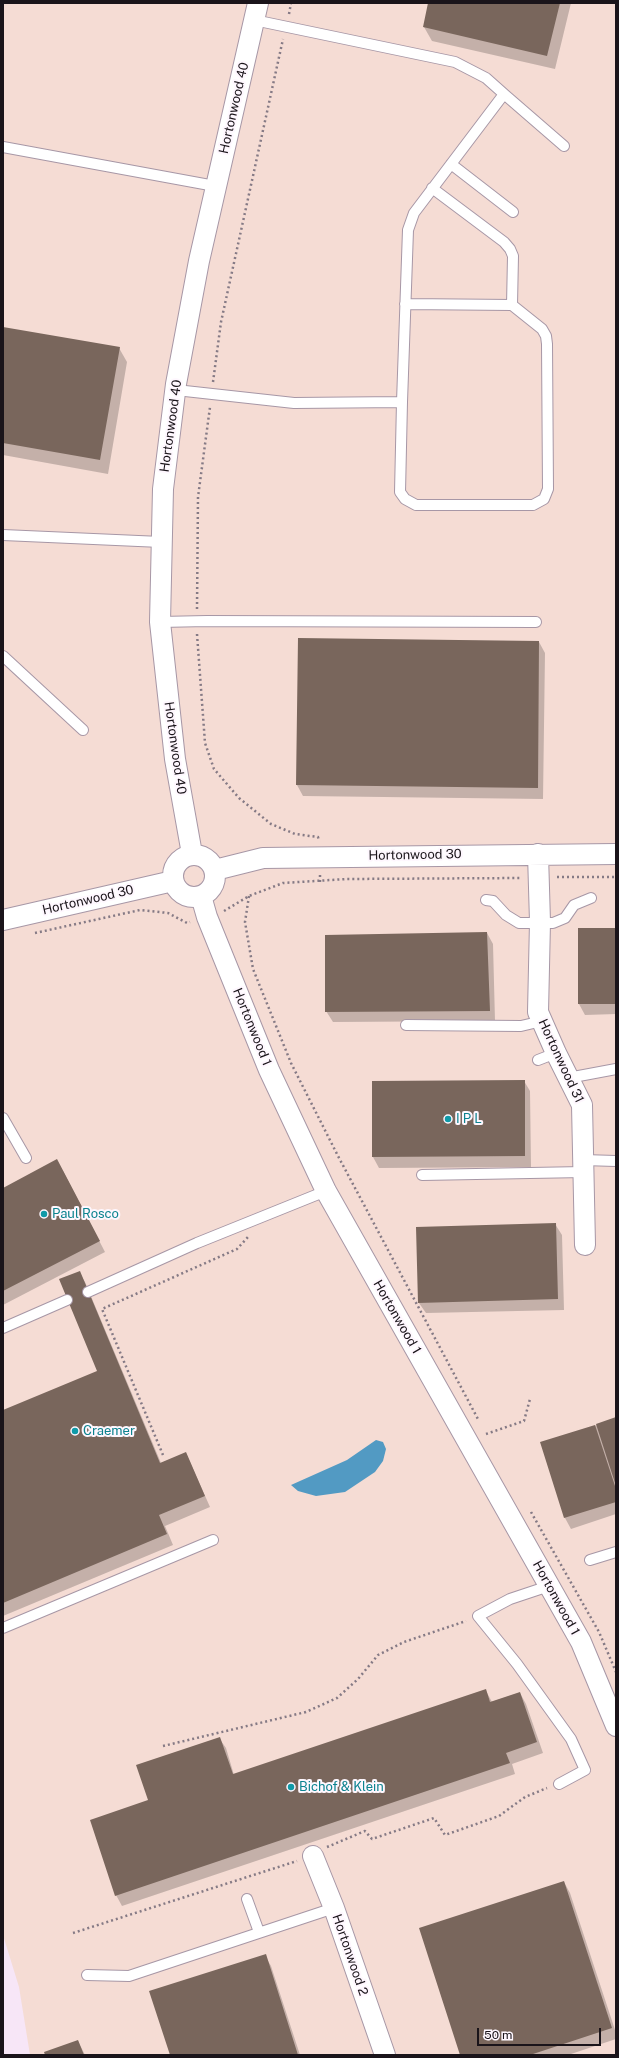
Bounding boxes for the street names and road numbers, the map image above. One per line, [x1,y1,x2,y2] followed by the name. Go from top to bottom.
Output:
[216,61,252,155] street label: Hortonwood 40
[157,379,185,473] street label: Hortonwood 40
[161,701,189,795] street label: Hortonwood 40
[368,846,462,864] street label: Hortonwood 30
[41,882,135,918] street label: Hortonwood 30
[229,986,275,1068] street label: Hortonwood 1
[535,1017,587,1105] street label: Hortonwood 31
[370,1277,424,1357] street label: Hortonwood 1
[529,1558,583,1638] street label: Hortonwood 1
[329,1912,371,1998] street label: Hortonwood 2

